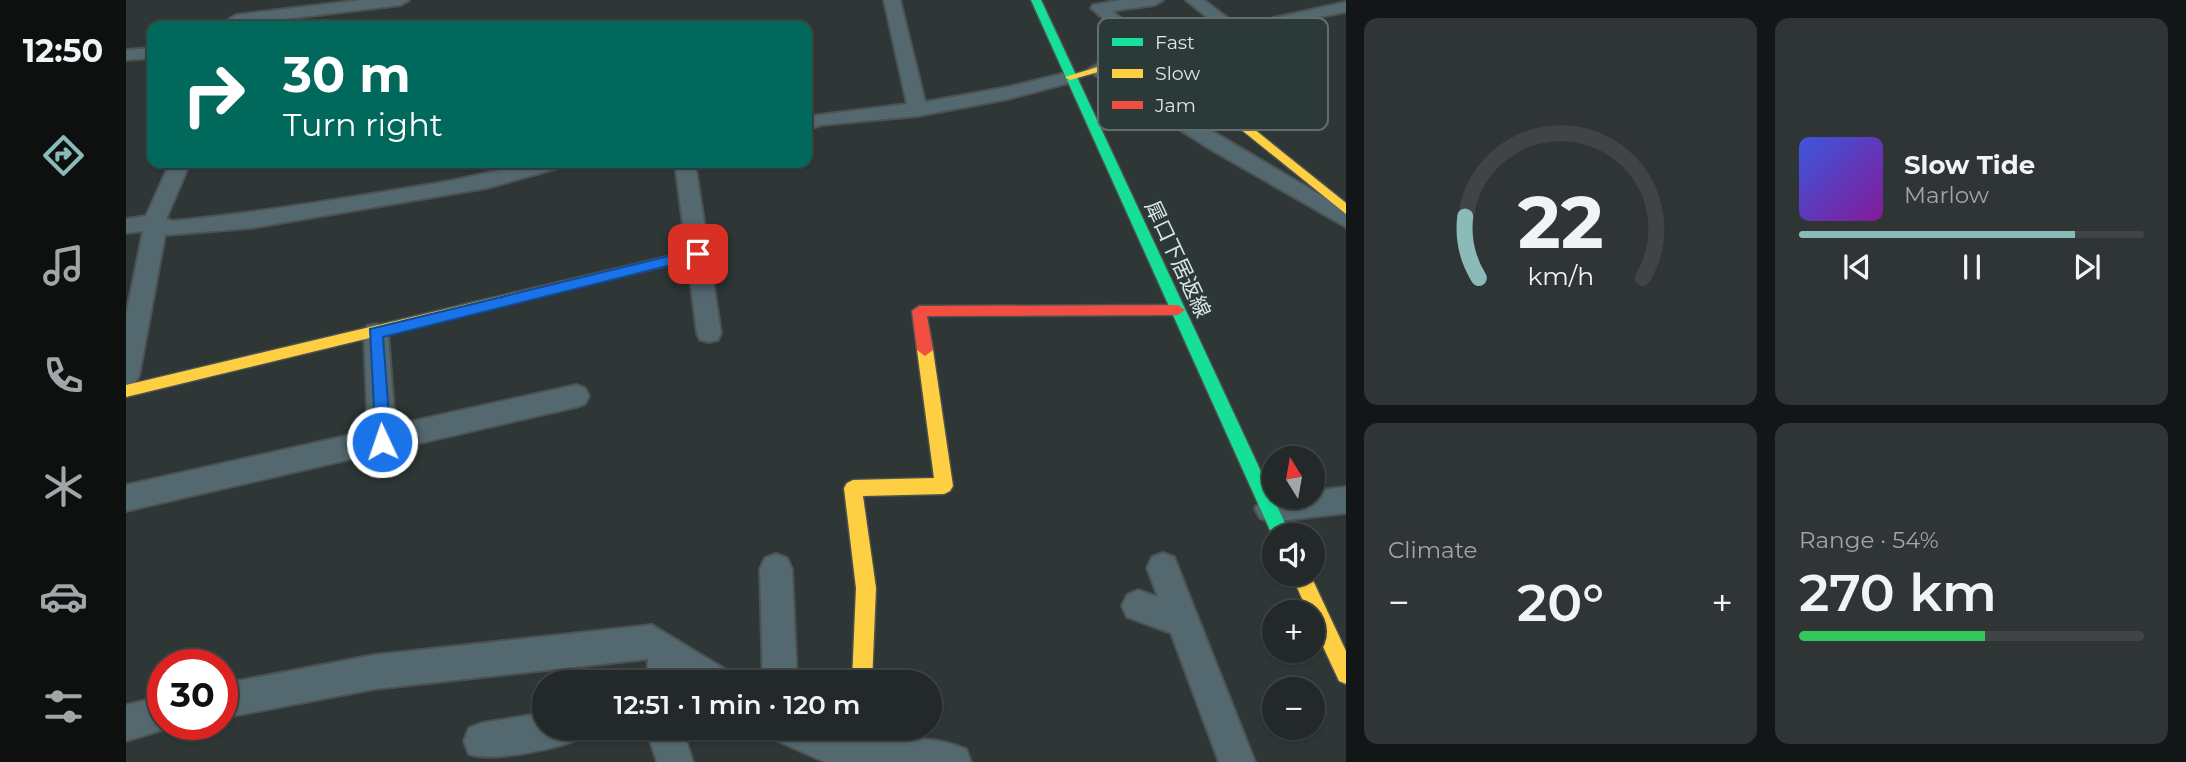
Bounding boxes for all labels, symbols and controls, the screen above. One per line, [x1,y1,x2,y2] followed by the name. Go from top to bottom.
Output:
[1098,18,1328,130] legend
[23,31,103,70] text: 12:50
[1155,31,1195,54] text: Fast
[283,45,411,104] text: 30 m
[168,49,259,140] icon: right
[1155,62,1200,85] text: Slow
[1154,94,1196,117] text: Jam
[283,105,443,144] text: Turn right
[39,131,88,180] icon: directions
[1904,149,2035,181] text: Slow Tide
[1518,178,1603,266] text: 22
[1904,181,1989,209] text: Marlow
[1140,197,1216,321] street label: 犀口下居返線
[668,224,728,284] pin
[679,235,717,273] icon: arrive
[39,241,88,290] icon: music
[1838,248,1876,286] icon: previous
[1953,248,1991,286] icon: pause
[2068,248,2106,286] icon: next
[1527,261,1594,291] text: km/h
[39,351,88,400] icon: phone
[345,405,419,479] position arrow
[1262,446,1325,509] north arrow
[1262,446,1325,740] map controls
[39,462,88,511] icon: climate
[1262,523,1325,586] button: sound
[1799,526,1939,554] text: Range · 54%
[1388,536,1477,564] text: Climate
[1799,561,1997,624] text: 270 km
[1517,571,1604,634] text: 20°
[39,572,88,621] icon: car
[1388,579,1410,626] text: −
[1711,579,1733,626] text: +
[1262,600,1325,663] button: +
[147,649,238,740] speed limit sign: 30
[1262,677,1325,740] button: −
[39,682,88,731] icon: filters
[614,689,860,721] text: 12:51 · 1 min · 120 m

